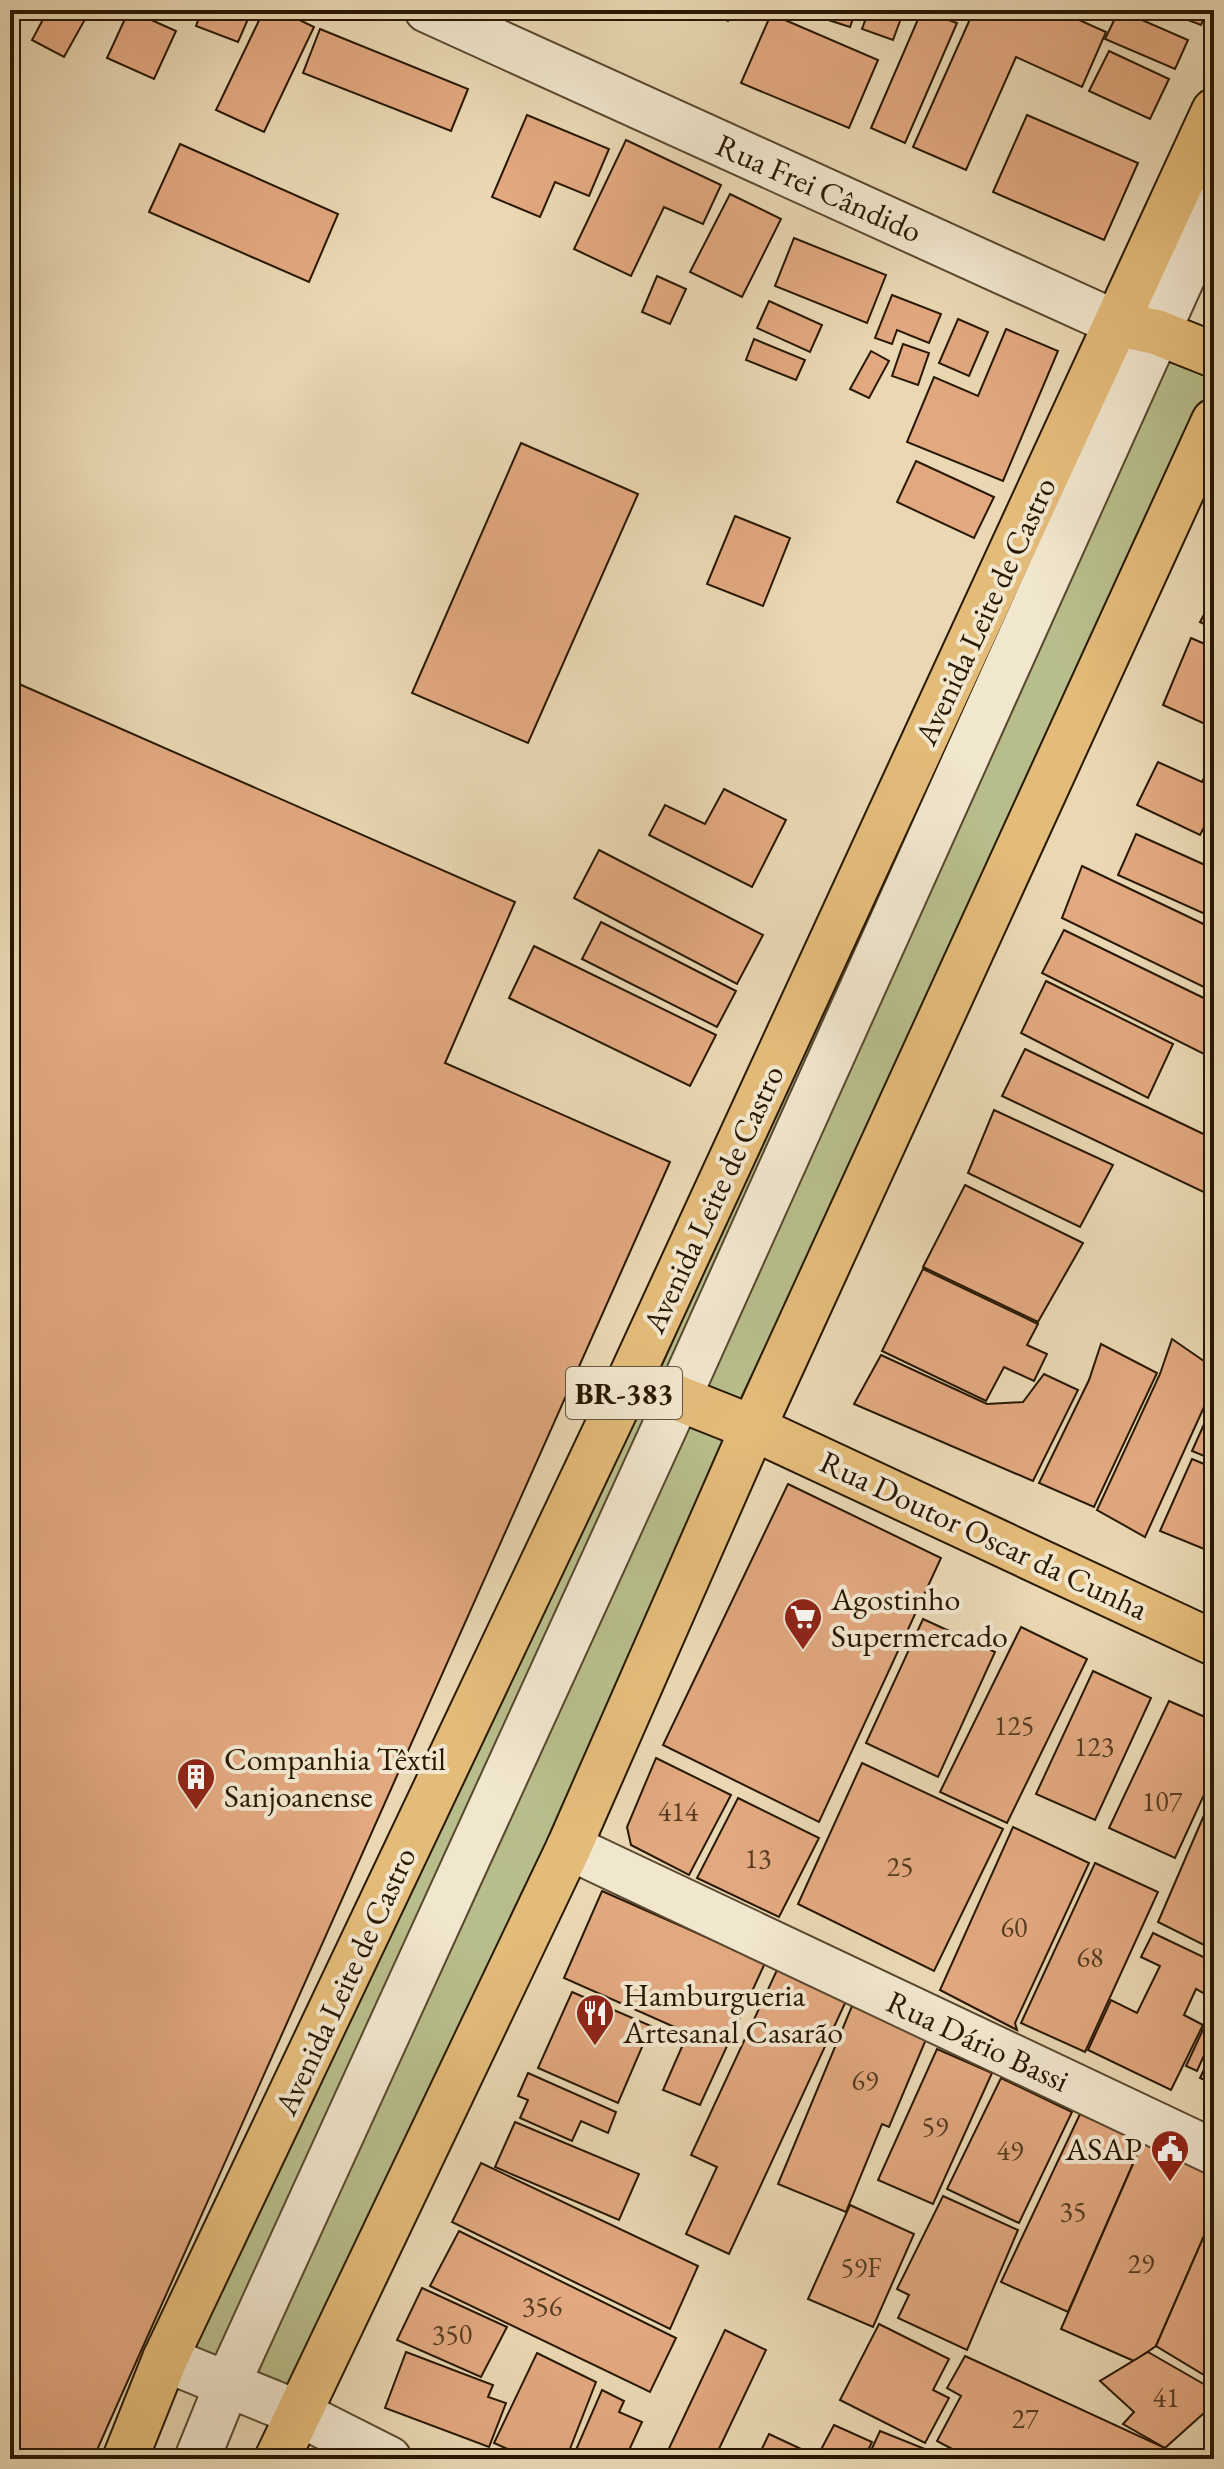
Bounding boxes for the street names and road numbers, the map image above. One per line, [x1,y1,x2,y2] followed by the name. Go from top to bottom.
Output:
[709,124,929,252] street label: Rua Frei Cândido
[904,470,1066,753] street label: Avenida Leite de Castro
[632,1058,794,1341] street label: Avenida Leite de Castro
[566,1367,682,1419] road number: BR-383
[813,1441,1155,1630] street label: Rua Doutor Oscar da Cunha
[264,1840,426,2123] street label: Avenida Leite de Castro
[880,1980,1076,2102] street label: Rua Dário Bassi

